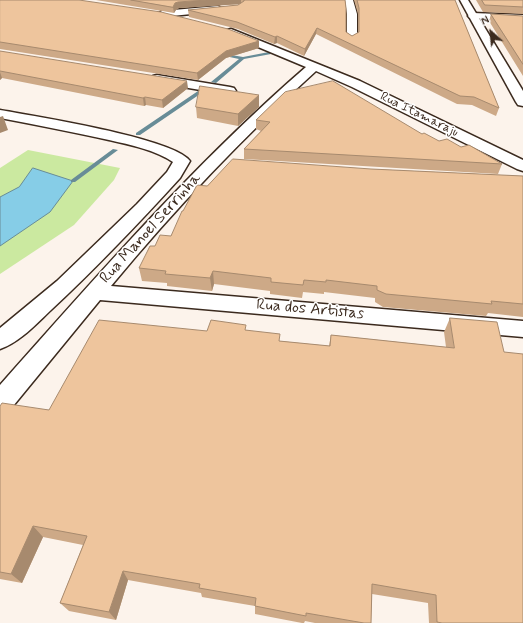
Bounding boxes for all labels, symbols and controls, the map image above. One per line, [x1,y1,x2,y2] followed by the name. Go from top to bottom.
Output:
[471,12,511,52] north arrow
[479,13,492,29] text: N
[377,89,461,141] street label: Rua Itamaraju
[96,170,206,288] street label: Rua Manoel Serrinha
[255,296,365,324] street label: Rua dos Artistas

